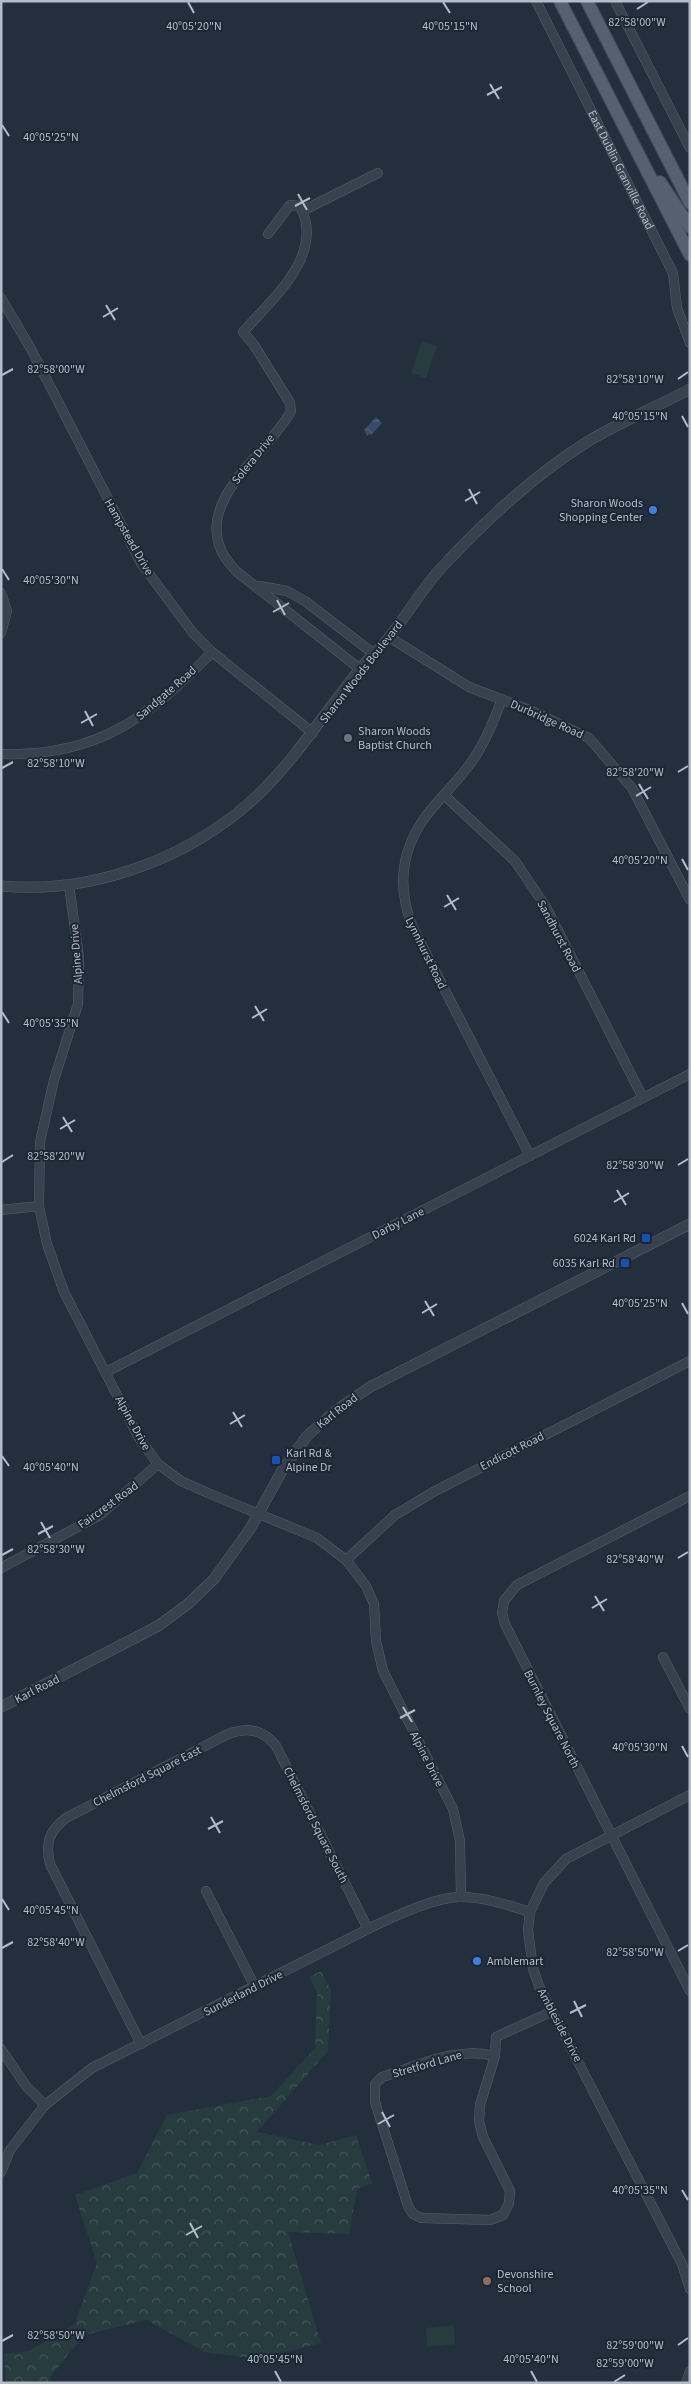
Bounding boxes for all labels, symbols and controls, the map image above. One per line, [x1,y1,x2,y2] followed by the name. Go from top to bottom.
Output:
[608,14,666,31] text: 82°58'00"W
[166,18,222,35] text: 40°05'20"N
[422,18,478,35] text: 40°05'15"N
[583,107,658,233] street label: East Dublin Granville Road
[23,129,79,146] text: 40°05'25"N
[27,361,85,378] text: 82°58'00"W
[606,371,664,388] text: 82°58'10"W
[612,408,668,425] text: 40°05'15"N
[228,431,279,488] street label: Solera Drive
[559,495,644,526] place label: Sharon Woods Shopping Center
[100,496,157,579] street label: Hampstead Drive
[647,504,659,516] marker: Sharon Woods Shopping Center
[23,572,79,589] text: 40°05'30"N
[316,617,407,727] street label: Sharon Woods Boulevard
[132,662,200,725] street label: Sandgate Road
[507,696,586,743] street label: Durbridge Road
[358,723,432,754] place label: Sharon Woods Baptist Church
[342,732,354,744] marker: Sharon Woods Baptist Church
[27,755,85,772] text: 82°58'10"W
[606,764,664,781] text: 82°58'20"W
[612,852,668,869] text: 40°05'20"N
[532,897,585,975] street label: Sandhurst Road
[401,914,450,992] street label: Lynnhurst Road
[66,923,87,985] street label: Alpine Drive
[23,1015,79,1032] text: 40°05'35"N
[27,1148,85,1165] text: 82°58'20"W
[606,1157,664,1174] text: 82°58'30"W
[369,1203,427,1244] street label: Darby Lane
[574,1230,636,1247] place label: 6024 Karl Rd
[640,1232,652,1244] marker: 6024 Karl Rd
[553,1255,615,1272] place label: 6035 Karl Rd
[619,1257,631,1269] marker: 6035 Karl Rd
[612,1295,668,1312] text: 40°05'25"N
[313,1390,362,1433] street label: Karl Road
[111,1393,155,1454] street label: Alpine Drive
[477,1428,547,1475] street label: Endicott Road
[286,1445,332,1476] place label: Karl Rd & Alpine Dr
[270,1454,282,1466] marker: Karl Rd & Alpine Dr
[23,1459,79,1476] text: 40°05'40"N
[75,1478,142,1533] street label: Faircrest Road
[27,1541,85,1558] text: 82°58'30"W
[606,1551,664,1568] text: 82°58'40"W
[519,1667,584,1771] street label: Burnley Square North
[12,1671,63,1708] street label: Karl Road
[405,1729,448,1790] street label: Alpine Drive
[612,1739,668,1756] text: 40°05'30"N
[90,1742,204,1811] street label: Chelmsford Square East
[279,1764,352,1886] street label: Chelmsford Square South
[23,1902,79,1919] text: 40°05'45"N
[27,1934,85,1951] text: 82°58'40"W
[606,1944,664,1961] text: 82°58'50"W
[487,1953,543,1970] place label: Amblemart
[471,1955,483,1967] marker: Amblemart
[201,1966,286,2021] street label: Sunderland Drive
[533,1985,586,2065] street label: Ambleside Drive
[390,2046,464,2082] street label: Stretford Lane
[612,2182,668,2199] text: 40°05'35"N
[497,2266,554,2297] place label: Devonshire School
[481,2275,493,2287] marker: Devonshire School
[27,2327,85,2344] text: 82°58'50"W
[606,2337,664,2354] text: 82°59'00"W
[247,2351,303,2368] text: 40°05'45"N
[503,2351,559,2368] text: 40°05'40"N
[596,2355,654,2372] text: 82°59'00"W

